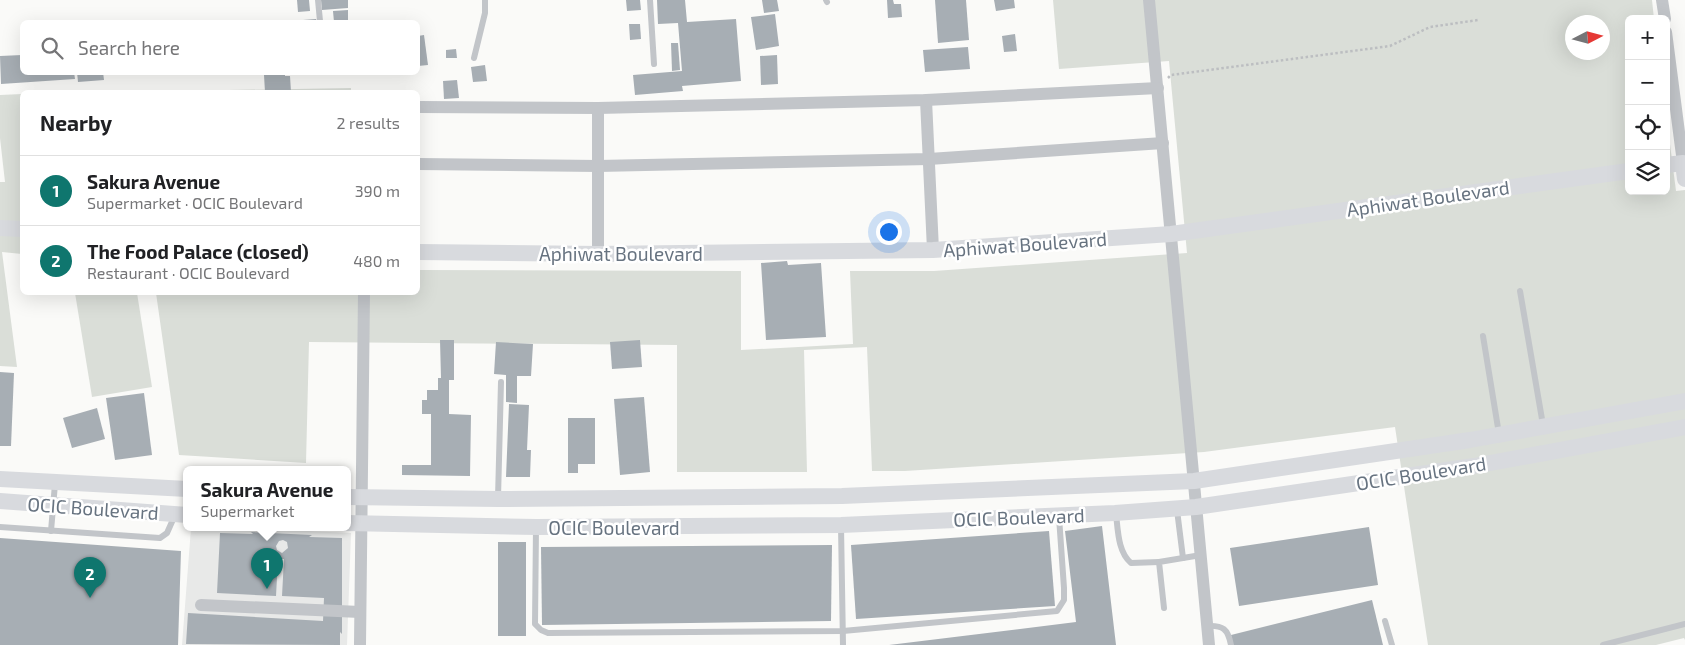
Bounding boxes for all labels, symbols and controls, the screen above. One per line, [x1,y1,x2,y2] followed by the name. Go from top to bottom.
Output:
[1565,15,1610,60] north arrow
[1625,15,1670,195] map controls
[1625,15,1670,60] button: +
[20,20,420,75] search box
[38,34,66,62] icon: search
[78,36,180,59] text: Search here
[1625,60,1670,105] button: −
[1625,105,1670,150] button: locate
[40,110,112,135] text: Nearby
[337,113,400,132] text: 2 results
[1625,150,1670,195] button: layers
[87,170,220,193] text: Sakura Avenue
[1345,175,1511,221] street label: Aphiwat Boulevard
[53,181,59,200] text: 1
[355,181,400,200] text: 390 m
[87,193,303,212] text: Supermarket · OCIC Boulevard
[876,219,902,245] your location
[942,227,1108,261] street label: Aphiwat Boulevard
[87,240,309,263] text: The Food Palace (closed)
[539,242,703,265] street label: Aphiwat Boulevard
[51,251,61,270] text: 2
[353,251,400,270] text: 480 m
[87,263,290,282] text: Restaurant · OCIC Boulevard
[1354,451,1488,495] street label: OCIC Boulevard
[183,466,351,531] popup
[200,478,334,501] text: Sakura Avenue
[27,492,159,524] street label: OCIC Boulevard
[200,501,295,520] text: Supermarket
[953,503,1085,531] street label: OCIC Boulevard
[548,516,680,539] street label: OCIC Boulevard
[251,548,283,589] pin: 1
[74,557,106,598] pin: 2

